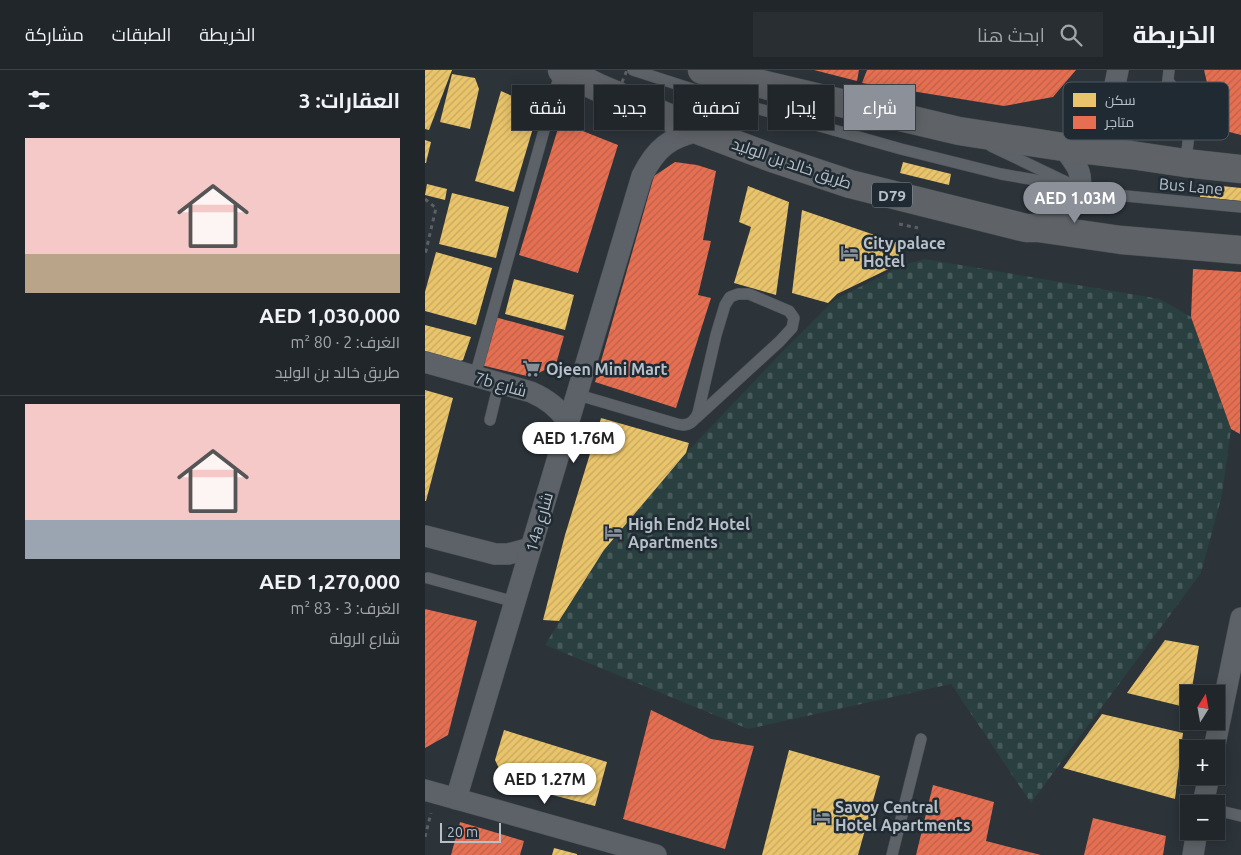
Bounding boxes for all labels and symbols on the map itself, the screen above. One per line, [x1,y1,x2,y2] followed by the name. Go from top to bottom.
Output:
[1063,82,1229,140] legend
[1105,92,1136,108] text: سكن
[1104,114,1134,130] text: متاجر
[729,134,854,194] street label: طريق خالد بن الوليد
[1158,174,1224,198] street label: Bus Lane
[872,182,912,208] road number: D79
[1018,182,1132,224] pin: AED 1.03M
[863,234,946,270] place label: City palace Hotel
[839,242,859,262] hotel icon: City palace Hotel
[522,359,542,379] supermarket icon: Ojeen Mini Mart
[546,360,667,378] place label: Ojeen Mini Mart
[472,368,529,403] street label: 7b شارع
[517,422,631,464] pin: AED 1.76M
[522,490,559,555] street label: 14a شارع
[628,515,750,551] place label: High End2 Hotel Apartments
[604,523,624,543] hotel icon: High End2 Hotel Apartments
[1180,685,1225,730] north arrow
[488,762,602,805] pin: AED 1.27M
[835,798,971,834] place label: Savoy Central Hotel Apartments
[811,806,831,826] hotel icon: Savoy Central Hotel Apartments
[440,820,501,843] scale bar

